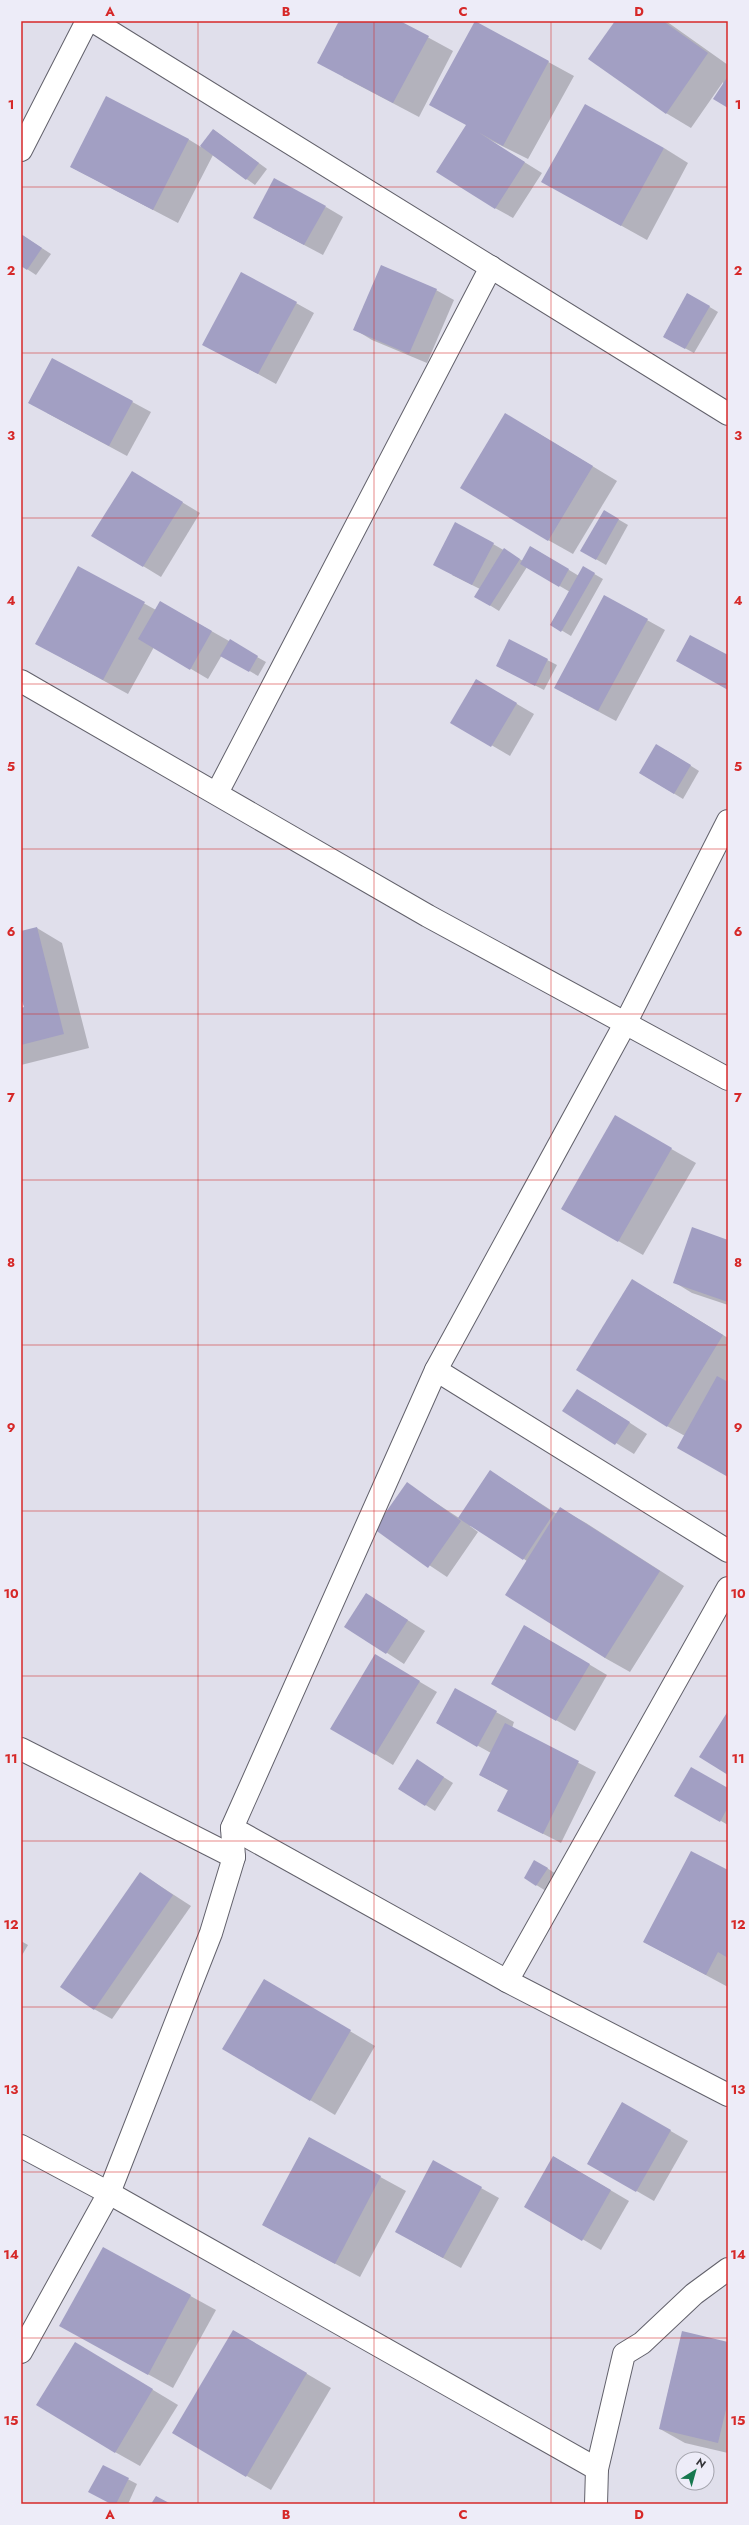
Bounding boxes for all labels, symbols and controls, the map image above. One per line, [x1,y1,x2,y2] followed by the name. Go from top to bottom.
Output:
[104,2,115,21] text: A
[282,2,291,21] text: B
[458,2,468,21] text: C
[634,2,644,21] text: D
[8,95,14,114] text: 1
[735,95,741,114] text: 1
[7,261,15,280] text: 2
[734,261,742,280] text: 2
[7,426,15,445] text: 3
[734,426,742,445] text: 3
[6,591,16,610] text: 4
[733,591,743,610] text: 4
[7,757,15,776] text: 5
[734,757,742,776] text: 5
[7,922,16,941] text: 6
[734,922,743,941] text: 6
[7,1088,15,1107] text: 7
[734,1088,742,1107] text: 7
[7,1253,15,1272] text: 8
[734,1253,742,1272] text: 8
[7,1418,16,1437] text: 9
[734,1418,743,1437] text: 9
[3,1584,19,1603] text: 10
[730,1584,746,1603] text: 10
[4,1749,18,1768] text: 11
[731,1749,745,1768] text: 11
[3,1915,19,1934] text: 12
[730,1915,746,1934] text: 12
[4,2080,18,2099] text: 13
[731,2080,745,2099] text: 13
[3,2245,19,2264] text: 14
[730,2245,746,2264] text: 14
[3,2411,19,2430] text: 15
[730,2411,746,2430] text: 15
[675,2451,715,2491] north arrow
[693,2454,709,2472] text: N
[104,2505,115,2524] text: A
[282,2505,291,2524] text: B
[458,2505,468,2524] text: C
[634,2505,644,2524] text: D

